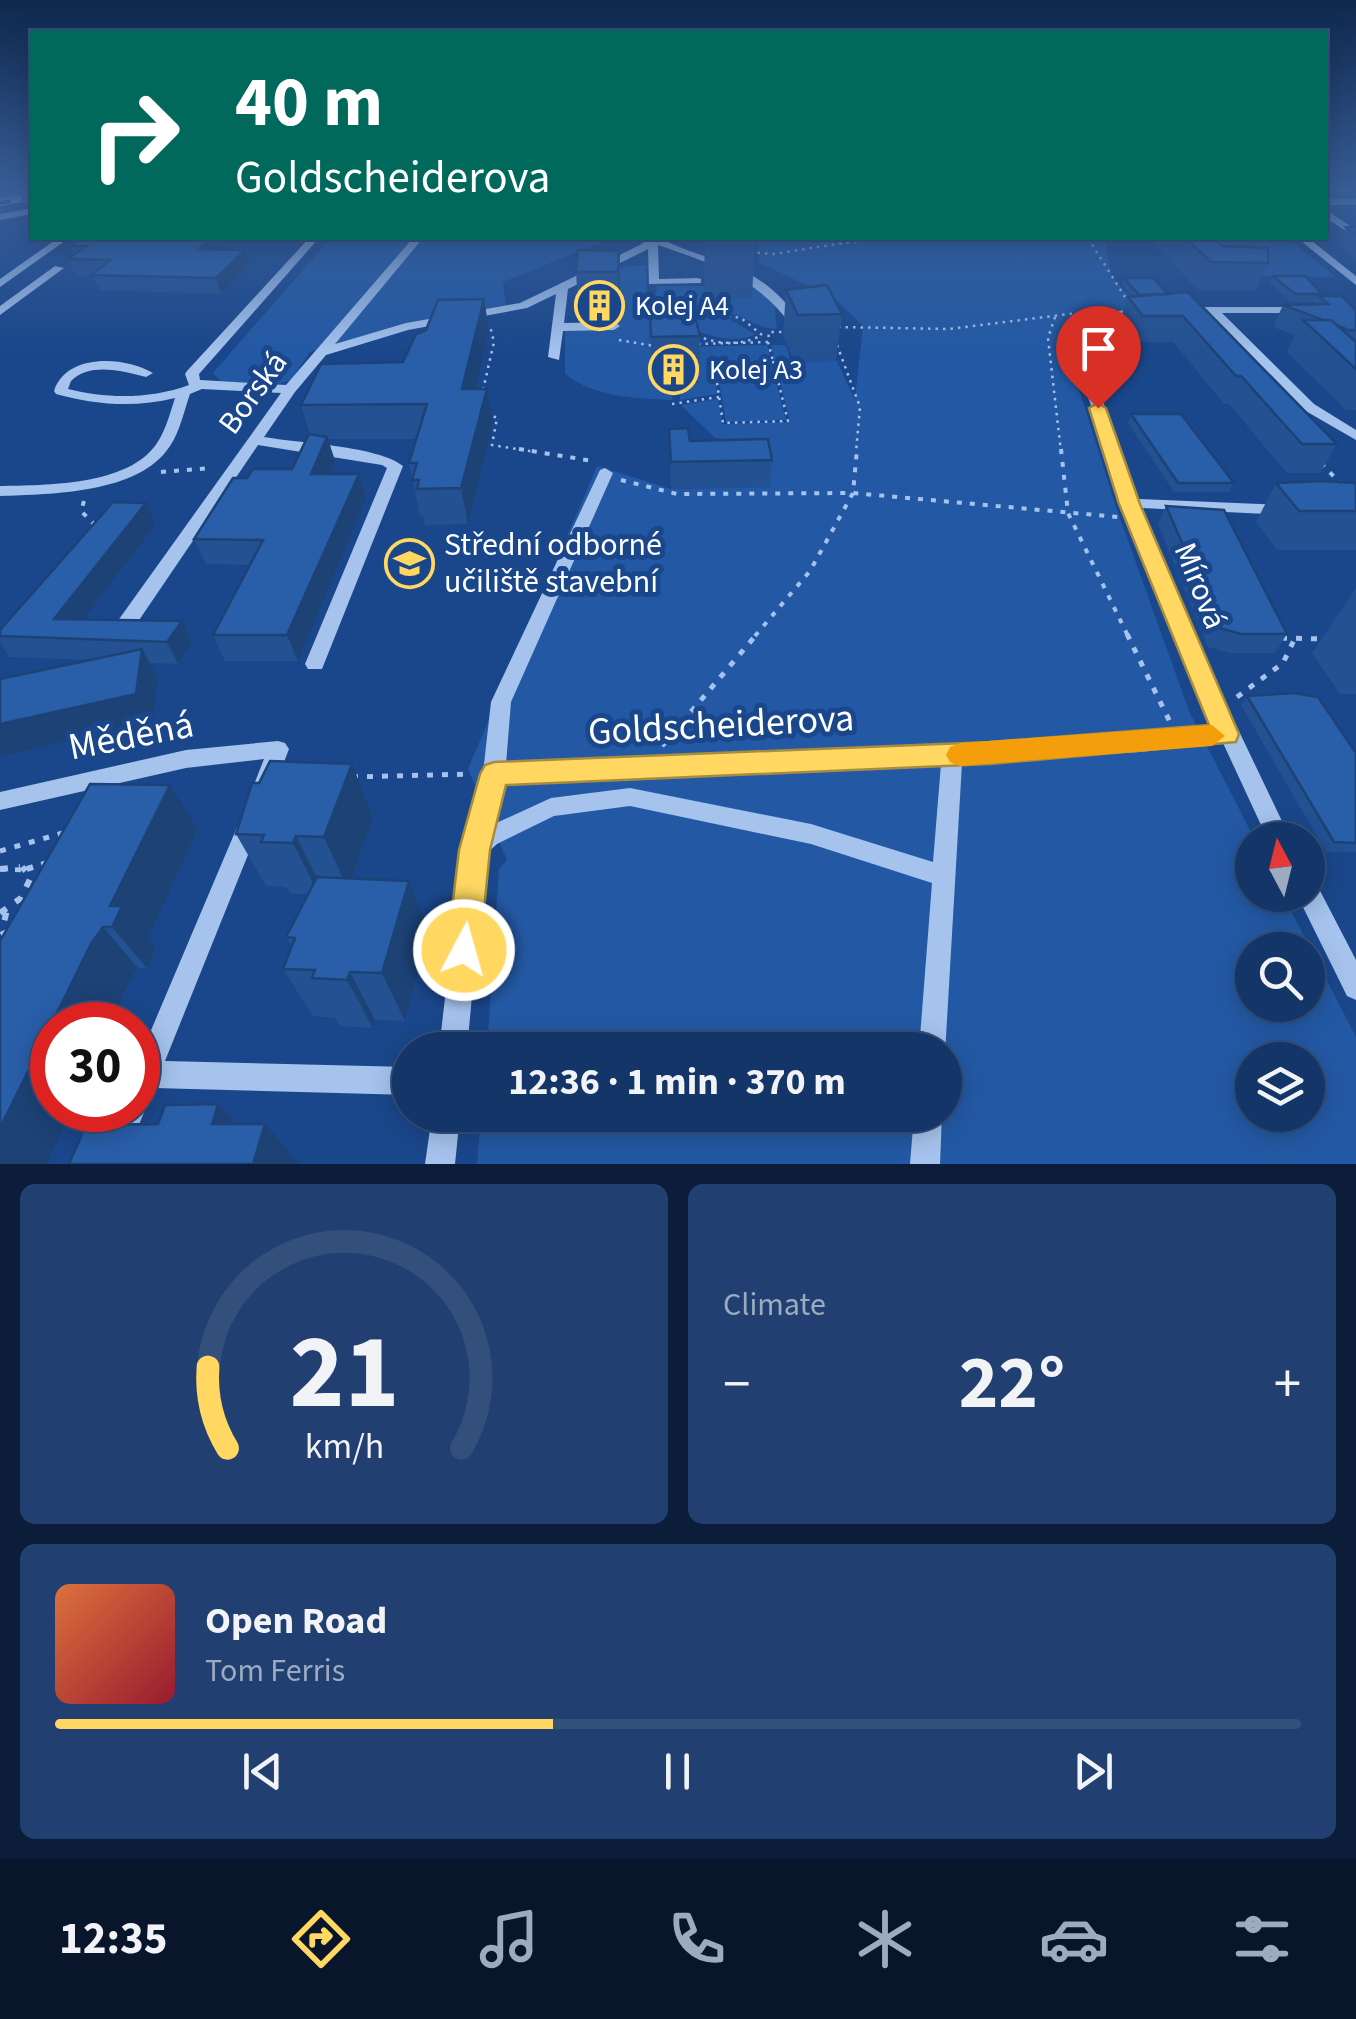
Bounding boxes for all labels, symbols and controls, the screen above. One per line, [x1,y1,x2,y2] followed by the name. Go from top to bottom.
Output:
[235,53,383,153] text: 40 m
[70,70,200,200] icon: right
[235,146,550,210] text: Goldscheiderova
[574,280,626,332] building icon: Kolej A4
[635,286,729,326] place label: Kolej A4
[1056,306,1141,409] pin
[1071,321,1126,376] icon: arrive
[207,342,299,444] street label: Borská
[648,344,700,396] building icon: Kolej A3
[709,350,803,390] place label: Kolej A3
[444,522,662,605] place label: Střední odborné učiliště stavební
[1162,536,1238,636] street label: Mírová
[383,537,435,589] school or university icon: Střední odborné učiliště stavební
[587,691,855,759] street label: Goldscheiderova
[64,697,198,775] street label: Měděná
[1235,822,1325,912] north arrow
[1235,822,1325,1132] map controls
[412,898,516,1002] position arrow
[1235,932,1325,1022] button: search
[30,1002,160,1132] speed limit sign: 30
[1235,1042,1325,1132] button: layers
[508,1055,846,1109] text: 12:36 · 1 min · 370 m
[723,1282,826,1328] text: Climate
[289,1300,399,1448] text: 21
[959,1330,1065,1437] text: 22°
[723,1346,750,1424] text: −
[1274,1346,1301,1424] text: +
[304,1421,384,1472] text: km/h
[205,1594,387,1648] text: Open Road
[205,1648,345,1694] text: Tom Ferris
[235,1744,290,1799] icon: previous
[650,1744,705,1799] icon: pause
[1066,1744,1121,1799] icon: next
[286,1904,356,1974] icon: directions
[474,1904,544,1974] icon: music
[662,1904,732,1974] icon: phone
[850,1904,920,1974] icon: climate
[1039,1904,1109,1974] icon: car
[1227,1904,1297,1974] icon: filters
[59,1907,168,1971] text: 12:35

